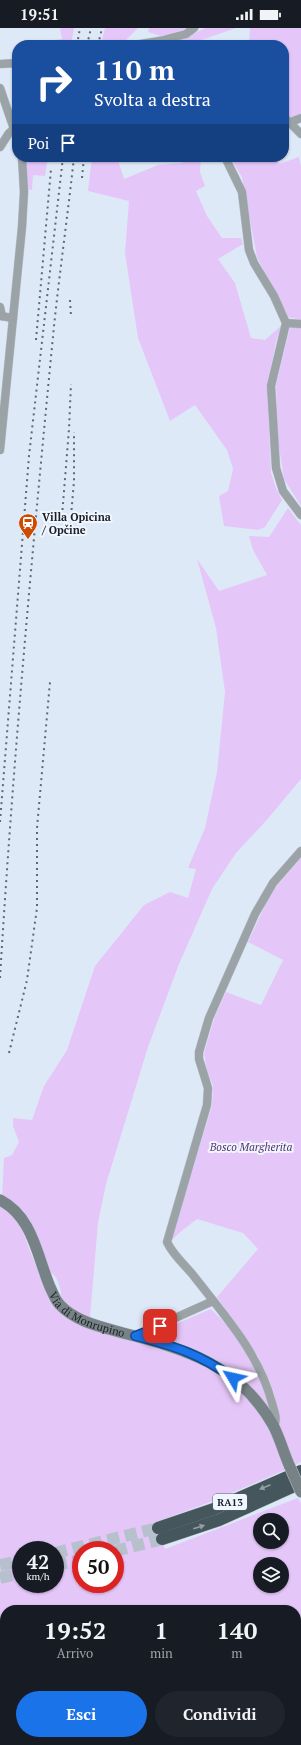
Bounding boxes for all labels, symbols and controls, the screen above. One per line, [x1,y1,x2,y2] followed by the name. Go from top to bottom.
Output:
[20,4,59,24] text: 19:51
[94,51,175,88] text: 110 m
[28,56,80,108] icon: right
[94,87,211,111] text: Svolta a destra
[57,132,79,154] icon: arrive
[28,133,49,153] text: Poi
[41,510,111,537] place label: Villa Opicina / Opčine
[17,512,39,540] station icon: Villa Opicina / Opčine
[209,1140,292,1154] park label: Bosco Margherita
[46,1289,126,1340] street label: Via di Monrupino
[143,1309,177,1343] pin
[149,1315,171,1337] icon: arrive
[212,1357,254,1399] position arrow
[259,1484,271,1490] one-way arrow
[213,1494,247,1510] road number: RA13
[253,1513,289,1593] map controls
[253,1513,289,1549] button: search
[193,1524,205,1530] one-way arrow
[72,1541,124,1593] speed limit sign: 50
[27,1548,49,1575] text: 42
[253,1557,289,1593] button: layers
[26,1570,50,1583] text: km/h
[44,1614,106,1646] text: 19:52
[155,1614,168,1646] text: 1
[217,1614,257,1646] text: 140
[57,1644,93,1662] text: Arrivo
[150,1644,173,1662] text: min
[231,1644,243,1662] text: m
[16,1691,147,1737] button: Esci
[155,1691,285,1737] button: Condividi

